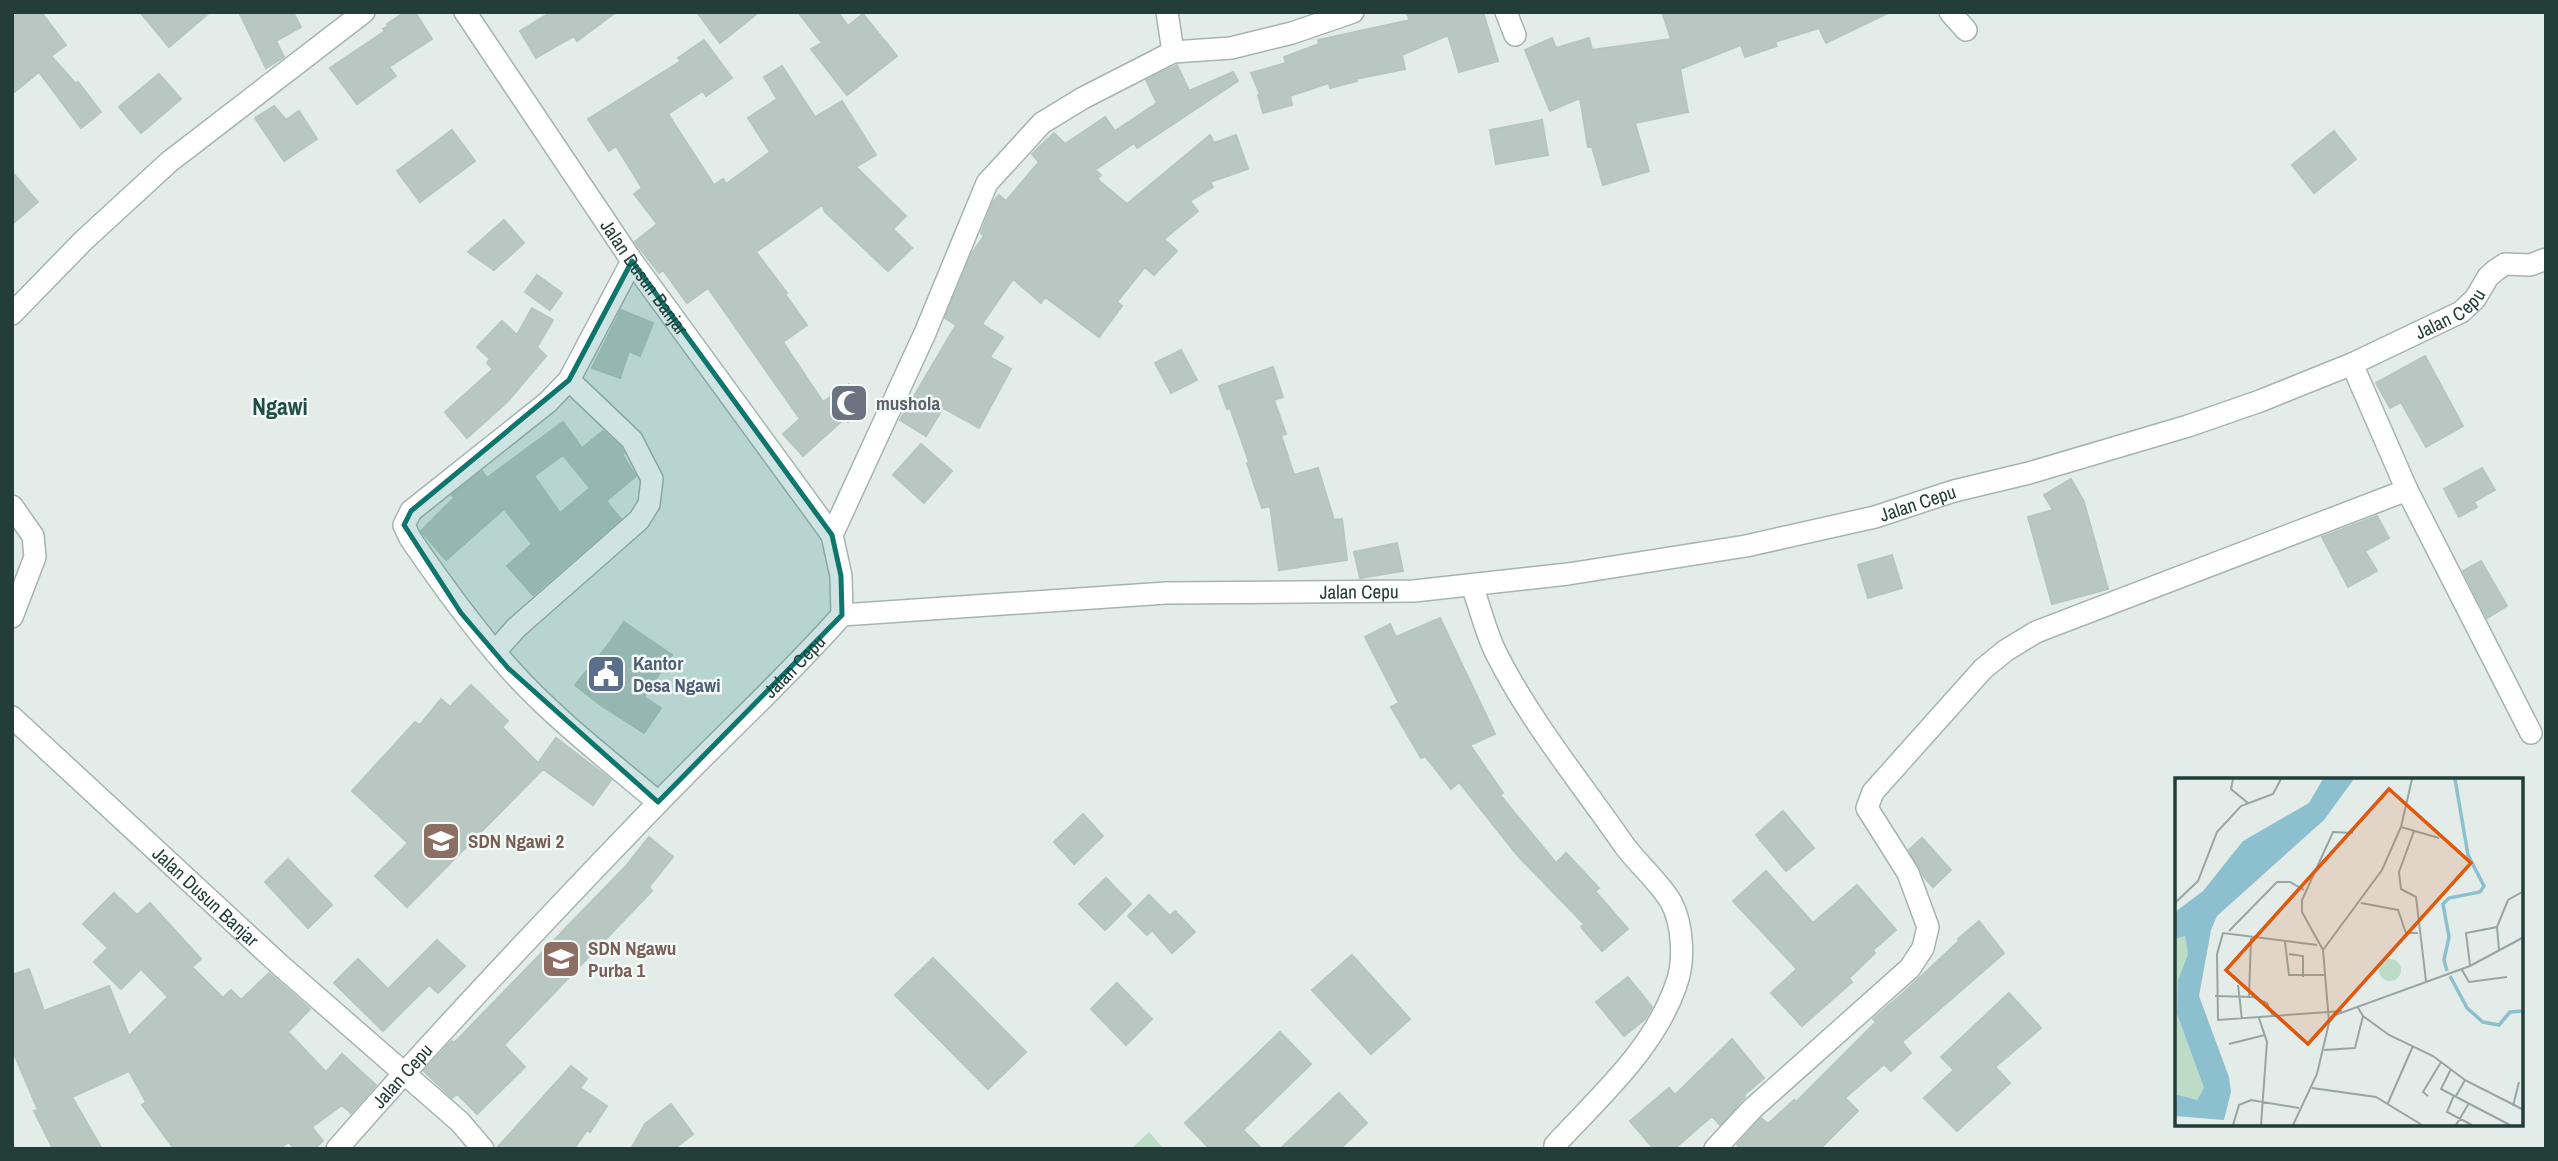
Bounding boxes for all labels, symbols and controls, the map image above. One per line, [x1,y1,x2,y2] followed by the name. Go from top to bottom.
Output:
[595,214,695,341] street label: Jalan Dusun Banjar
[2410,284,2491,345] street label: Jalan Cepu
[828,382,870,424] mosque icon: mushola
[876,390,940,416] place label: mushola
[252,391,308,422] district label: Ngawi
[1876,478,1959,528] street label: Jalan Cepu
[1320,578,1399,605] street label: Jalan Cepu
[757,629,831,704] street label: Jalan Cepu
[633,650,720,698] place label: Kantor Desa Ngawi
[585,653,627,695] public building icon: Kantor Desa Ngawi
[2175,778,2523,1126] inset map
[420,820,462,862] school or university icon: SDN Ngawi 2
[468,828,564,854] place label: SDN Ngawi 2
[147,841,265,953] street label: Jalan Dusun Banjar
[588,935,676,983] place label: SDN Ngawu Purba 1
[540,938,582,980] school or university icon: SDN Ngawu Purba 1
[366,1038,438,1114] street label: Jalan Cepu

